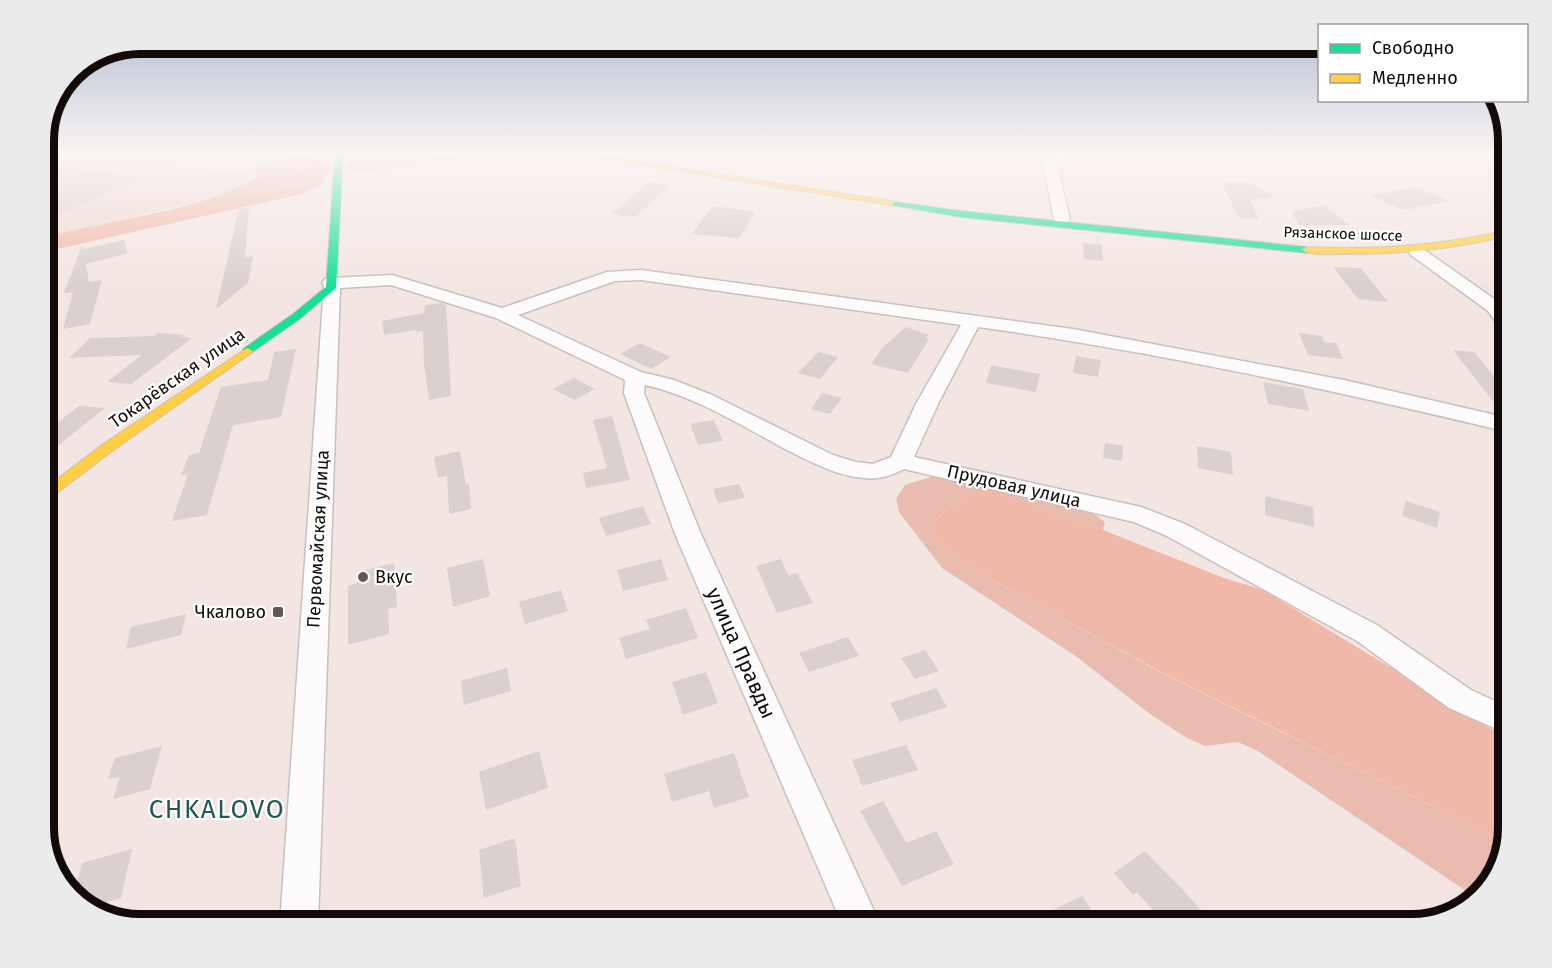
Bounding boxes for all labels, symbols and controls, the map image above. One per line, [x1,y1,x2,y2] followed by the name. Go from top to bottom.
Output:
[1318,24,1528,102] legend
[1372,37,1454,59] text: Свободно
[1372,67,1458,89] text: Медленно
[1283,223,1403,245] street label: Рязанское шоссе
[105,323,249,433] street label: Токарёвская улица
[302,449,334,629] street label: Первомайская улица
[945,460,1083,512] street label: Прудовая улица
[375,566,413,588] place label: Вкус
[356,570,370,584] marker: Вкус
[701,583,781,723] street label: улица Правды
[195,601,266,623] place label: Чкалово
[271,605,285,619] marker: Чкалово
[149,794,285,825] district label: CHKALOVO

